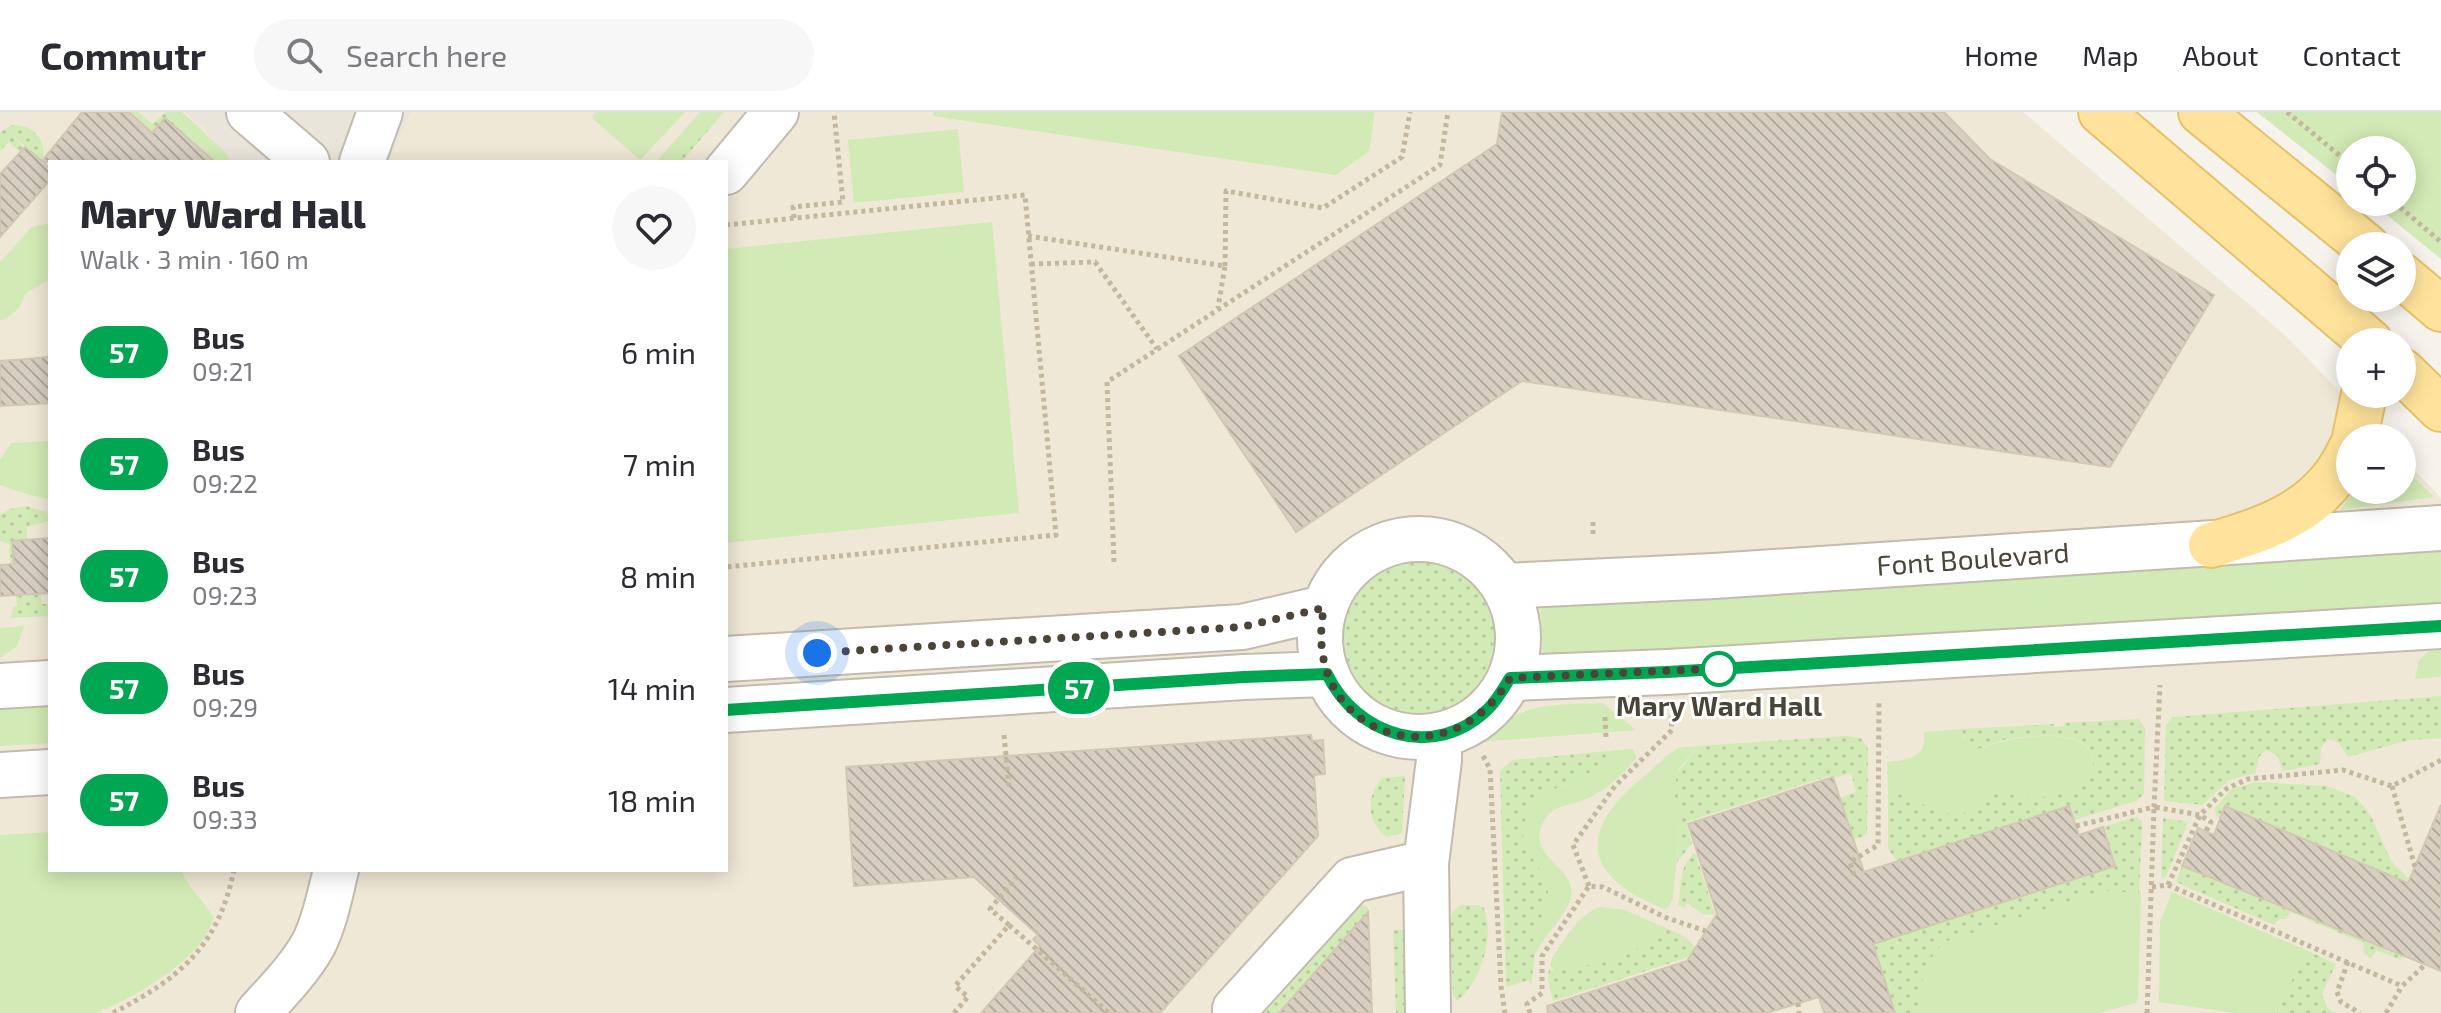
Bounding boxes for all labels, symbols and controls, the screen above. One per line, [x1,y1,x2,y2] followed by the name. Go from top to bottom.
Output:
[254,19,814,91] search box
[40,32,206,78] text: Commutr
[282,33,326,77] icon: search
[346,37,507,73] text: Search here
[1964,38,2038,72] text: Home
[2082,38,2139,72] text: Map
[2183,38,2258,72] text: About
[2302,38,2401,72] text: Contact
[2336,136,2416,504] map controls
[2336,136,2416,216] button: locate
[612,186,696,270] button: heart
[80,190,366,236] text: Mary Ward Hall
[2336,232,2416,312] button: layers
[80,243,309,274] text: Walk · 3 min · 160 m
[192,319,245,355] text: Bus
[2336,328,2416,408] button: +
[621,334,696,370] text: 6 min
[109,335,139,369] text: 57
[192,355,254,386] text: 09:21
[2336,424,2416,504] button: −
[192,431,245,467] text: Bus
[623,446,696,482] text: 7 min
[109,447,139,481] text: 57
[192,467,258,498] text: 09:22
[1875,534,2071,582] street label: Font Boulevard
[192,543,245,579] text: Bus
[620,558,696,594] text: 8 min
[109,559,139,593] text: 57
[192,579,258,610] text: 09:23
[797,633,837,673] your location
[1702,652,1736,686] marker: Mary Ward Hall
[192,655,245,691] text: Bus
[1043,662,1115,714] line badge: 57
[608,670,696,706] text: 14 min
[109,671,139,705] text: 57
[1064,671,1094,705] text: 57
[1616,688,1823,722] place label: Mary Ward Hall
[192,691,258,722] text: 09:29
[192,767,245,803] text: Bus
[608,782,696,818] text: 18 min
[109,783,139,817] text: 57
[192,803,258,834] text: 09:33

